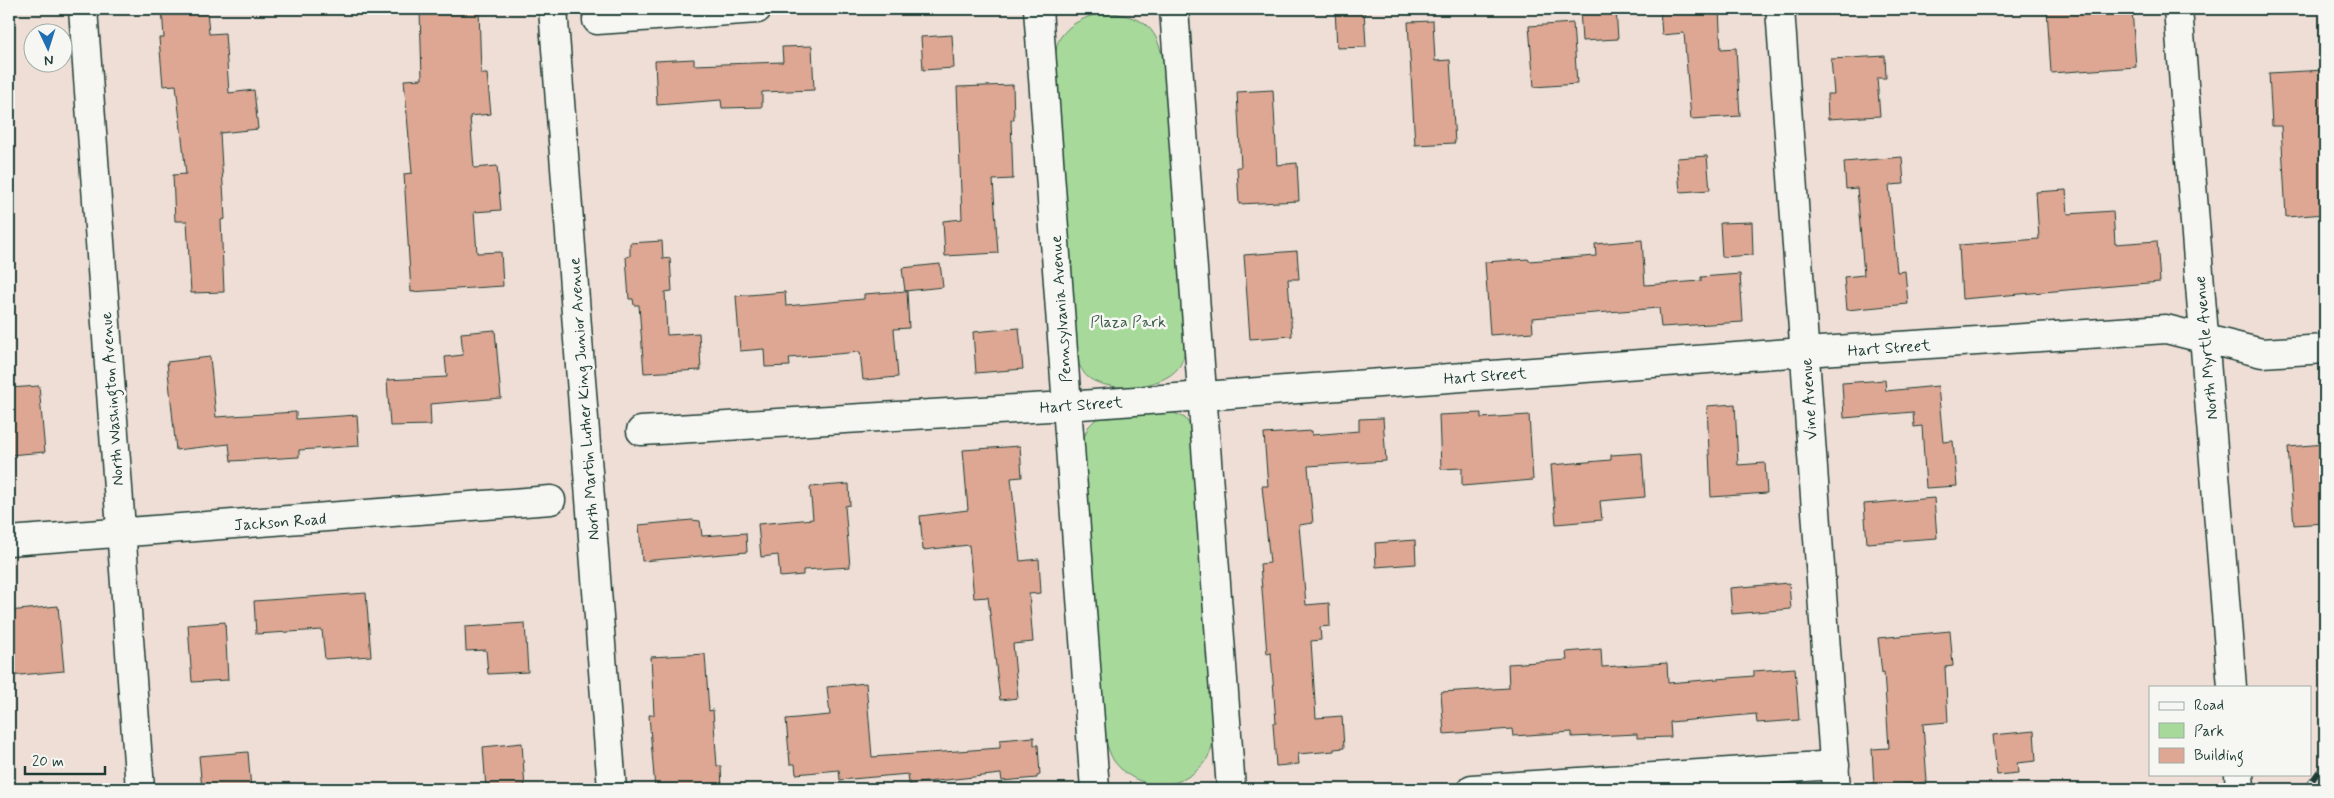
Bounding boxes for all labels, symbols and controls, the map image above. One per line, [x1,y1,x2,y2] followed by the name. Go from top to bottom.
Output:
[22,22,72,72] north arrow
[44,51,54,69] text: N
[1046,234,1077,383] street label: Pennsylvania Avenue
[564,257,605,541] street label: North Martin Luther King Junior Avenue
[2190,275,2223,421] street label: North Myrtle Avenue
[96,311,130,487] street label: North Washington Avenue
[1090,312,1166,333] park label: Plaza Park
[1847,335,1932,362] street label: Hart Street
[1796,357,1823,441] street label: Vine Avenue
[1443,363,1528,390] street label: Hart Street
[1039,392,1124,419] street label: Hart Street
[233,509,327,536] street label: Jackson Road
[2149,686,2312,776] legend
[2194,696,2224,716] text: Road
[2194,722,2224,742] text: Park
[25,743,105,775] scale bar
[2194,746,2244,767] text: Building
[32,752,64,772] text: 20 m

